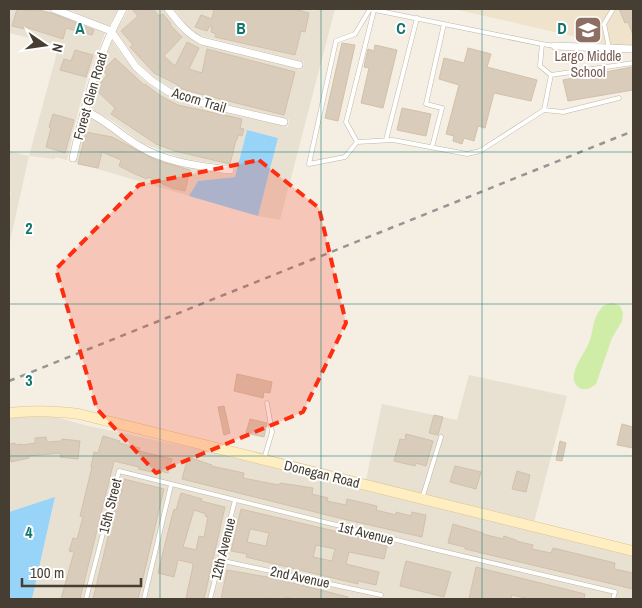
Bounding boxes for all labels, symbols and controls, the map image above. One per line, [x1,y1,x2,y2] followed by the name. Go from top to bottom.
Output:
[573,15,603,45] school or university icon: Largo Middle School
[75,17,85,39] text: A
[236,17,246,39] text: B
[396,17,406,39] text: C
[557,17,567,39] text: D
[20,20,70,70] north arrow
[48,42,67,54] text: N
[554,47,622,81] place label: Largo Middle School
[69,50,111,142] street label: Forest Glen Road
[169,83,228,117] street label: Acorn Trail
[25,217,33,239] text: 2
[25,369,33,391] text: 3
[282,456,362,492] street label: Donegan Road
[94,477,126,535] street label: 15th Street
[207,516,239,582] street label: 12th Avenue
[336,517,396,549] street label: 1st Avenue
[25,521,33,543] text: 4
[22,556,141,588] scale bar
[30,562,64,583] text: 100 m
[269,562,331,592] street label: 2nd Avenue

